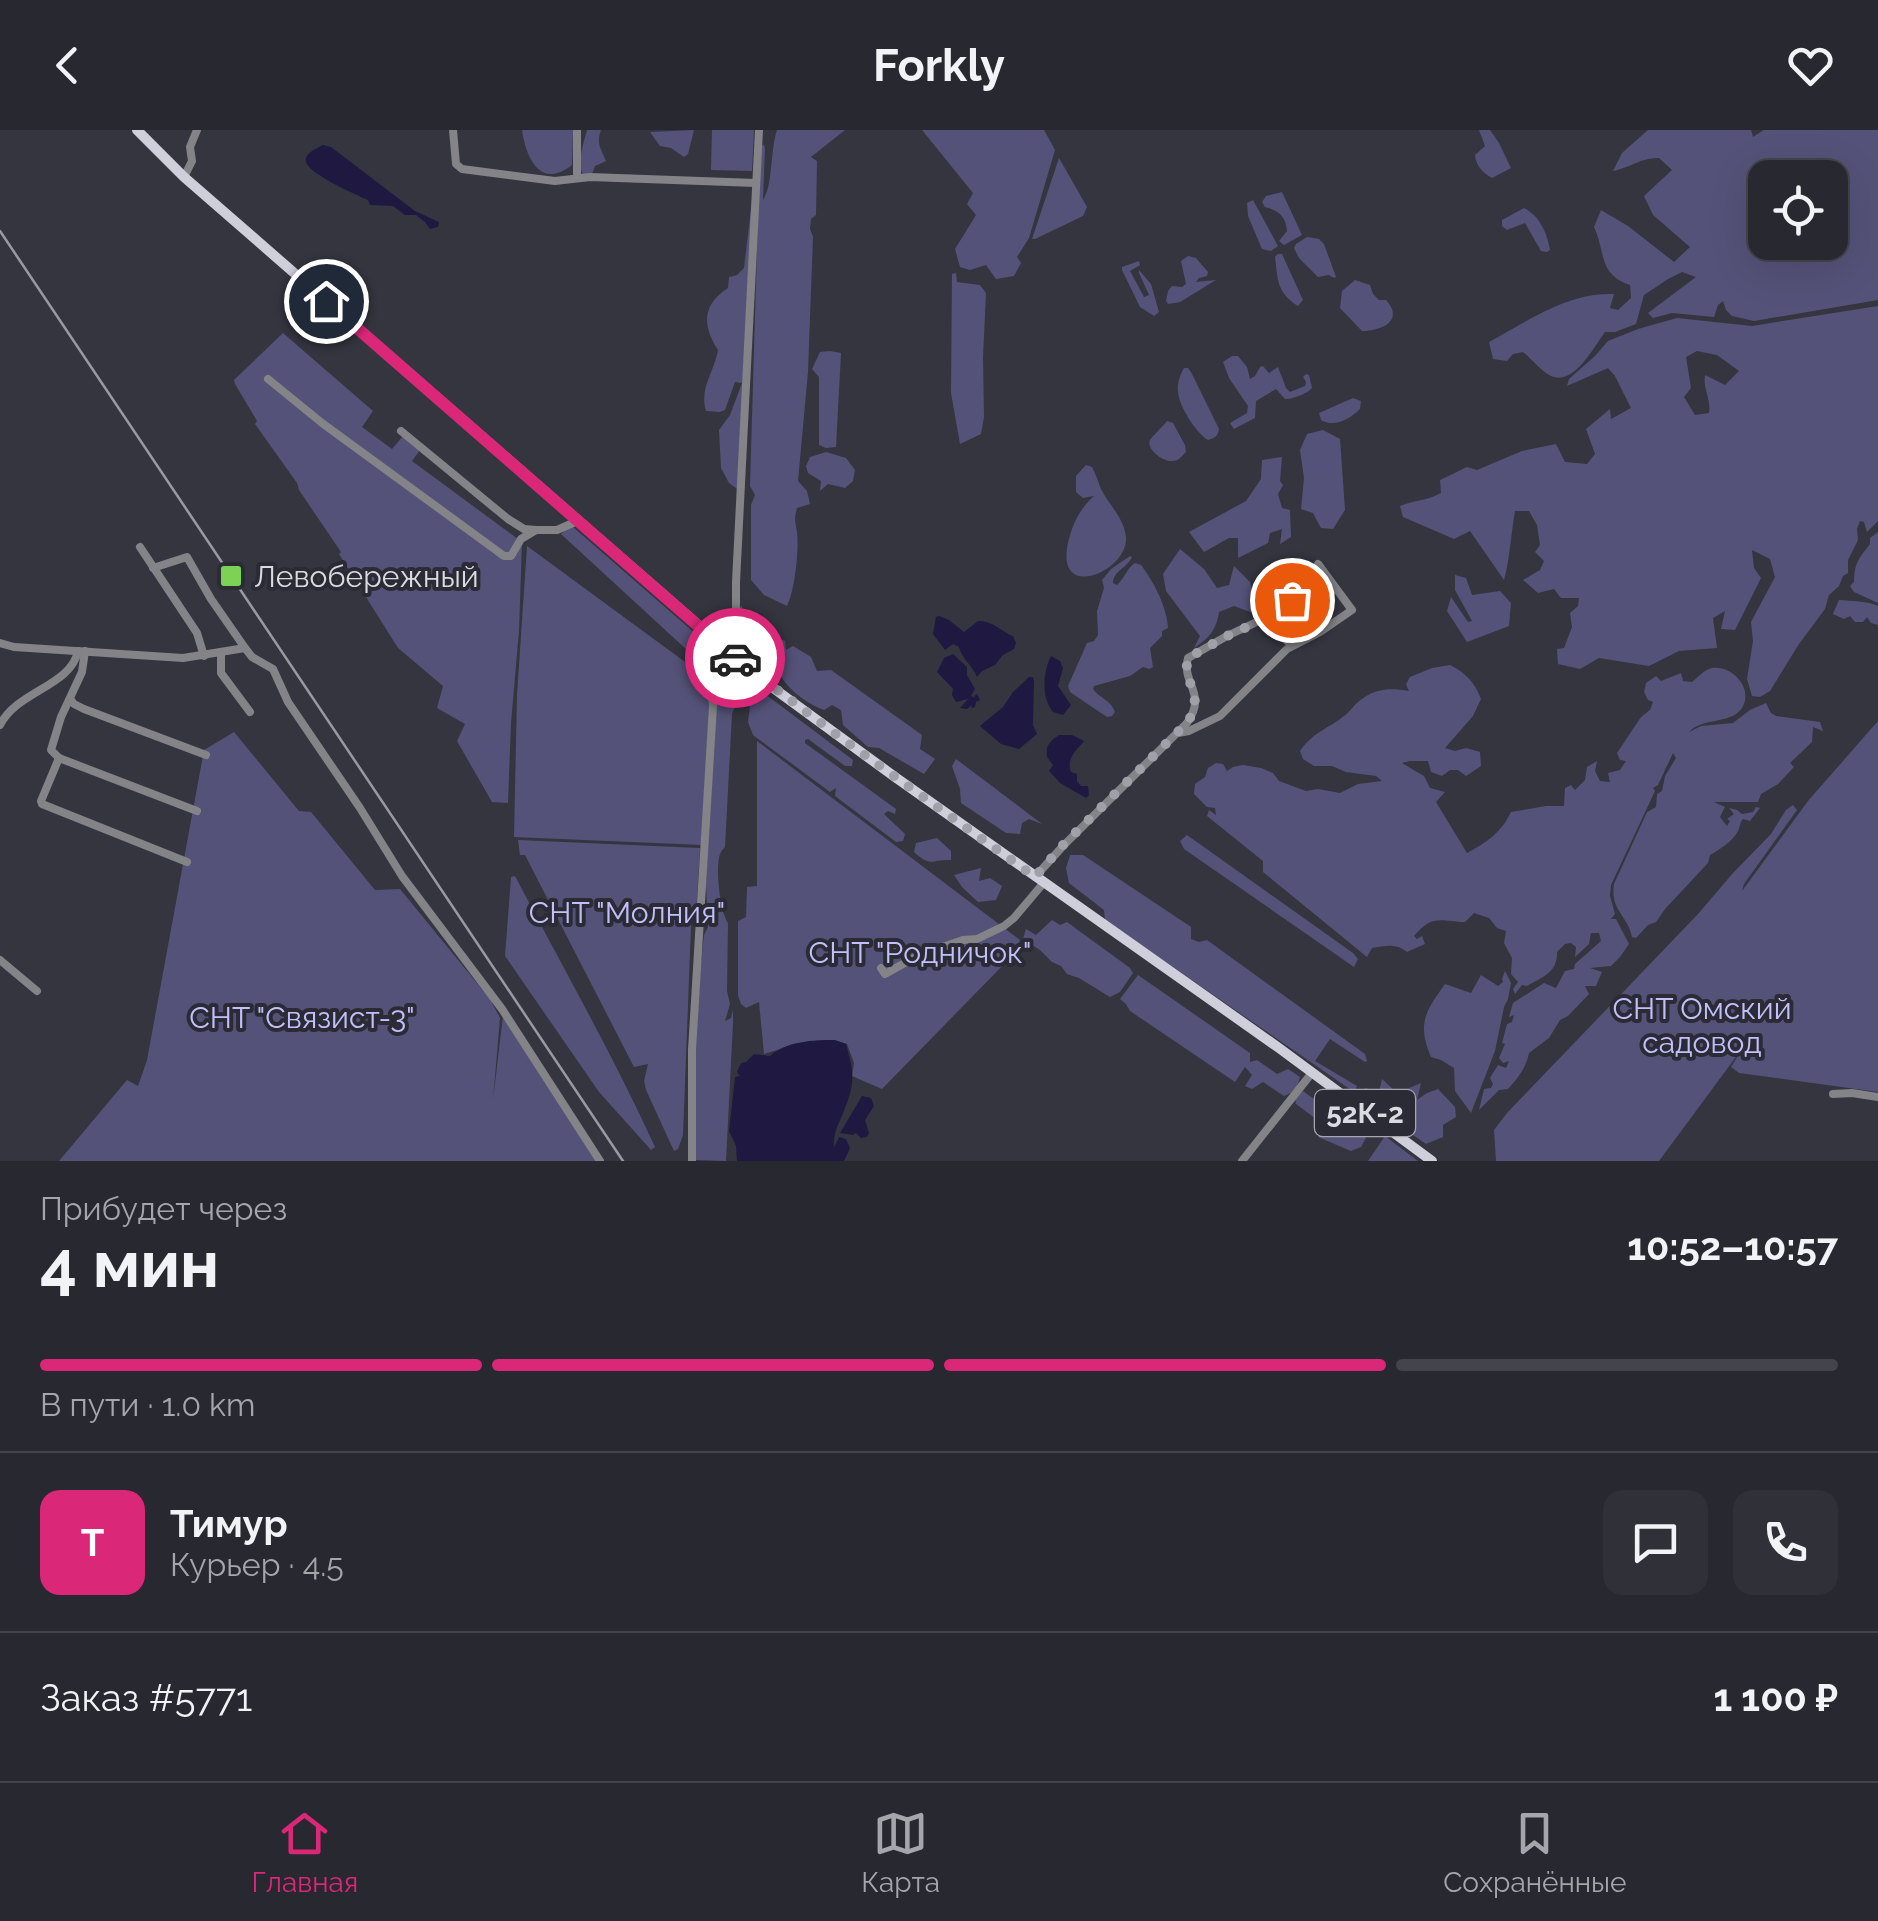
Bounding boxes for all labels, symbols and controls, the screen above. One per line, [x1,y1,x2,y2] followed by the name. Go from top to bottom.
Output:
[40,38,95,93] icon: back
[1783,38,1838,93] icon: heart
[873,39,1005,92] text: Forkly
[1748,160,1848,260] map controls
[1748,160,1848,260] button: locate
[284,259,369,344] pin
[299,274,354,329] icon: home
[1250,558,1335,643] pin
[254,559,479,594] place label: Левобережный
[218,563,244,589] marker: Левобережный
[1265,573,1320,628] icon: bag
[685,608,785,708] courier
[708,631,763,686] icon: car
[529,895,725,930] park label: СНТ "Молния"
[809,935,1031,970] park label: СНТ "Родничок"
[1613,991,1791,1060] park label: СНТ Омский садовод
[189,1000,415,1035] park label: СНТ "Связист-3"
[1315,1090,1415,1136] road number: 52К-2
[40,1190,287,1227] text: Прибудет через
[1627,1224,1838,1269] text: 10:52–10:57
[40,1226,219,1302] text: 4 мин
[40,1386,256,1423] text: В пути · 1.0 km
[1603,1490,1708,1595] button: chat
[1733,1490,1838,1595] button: phone
[170,1501,288,1546] text: Тимур
[81,1520,104,1565] text: Т
[170,1546,344,1583] text: Курьер · 4.5
[40,1675,252,1720] text: Заказ #5771
[1713,1675,1838,1720] text: 1 100 ₽
[252,1806,358,1899] tab: Главная
[861,1806,940,1899] tab: Карта
[1443,1806,1626,1899] tab: Сохранённые

